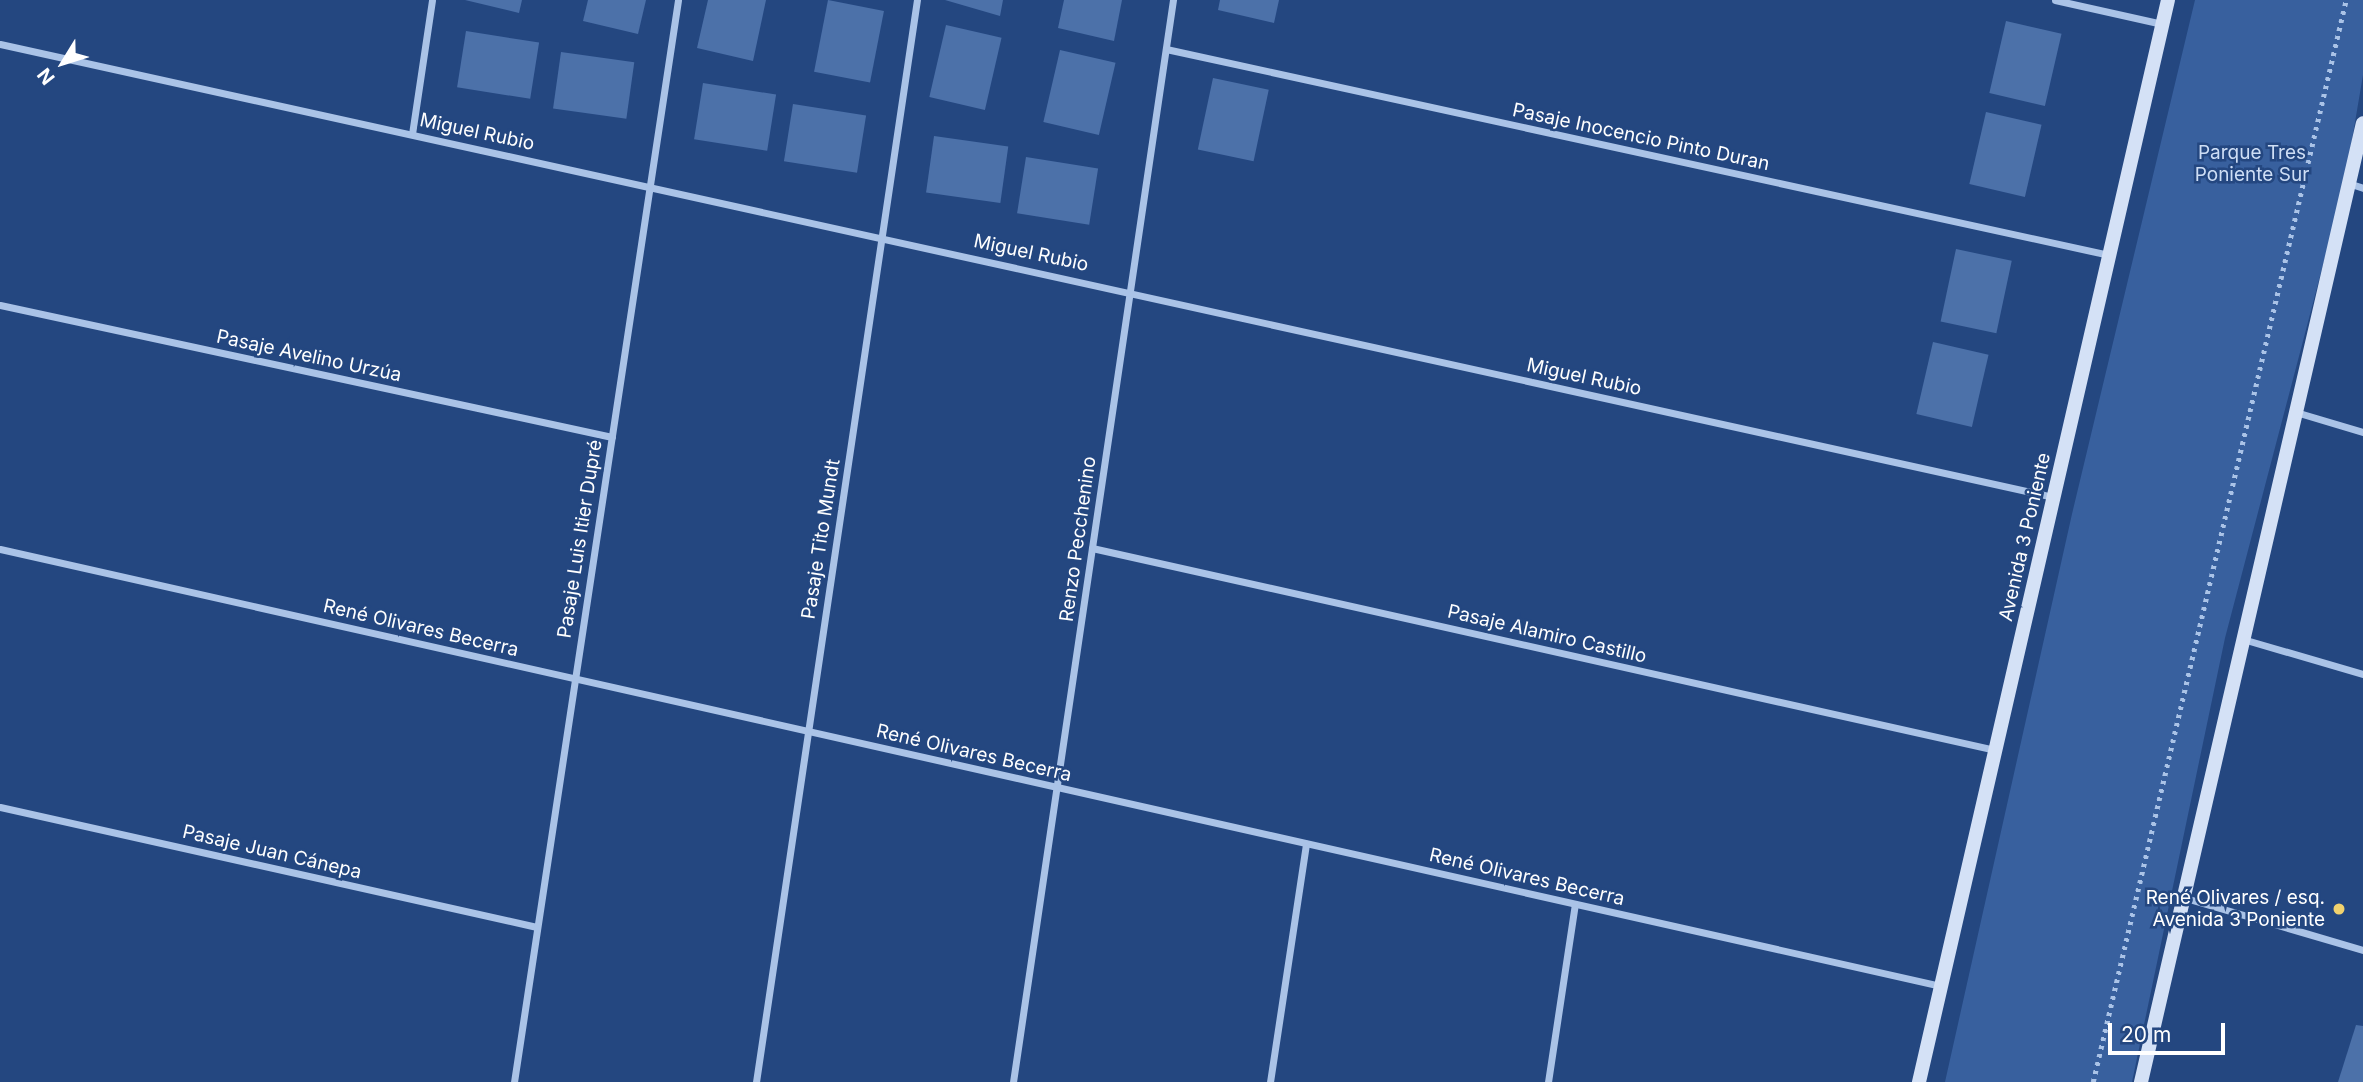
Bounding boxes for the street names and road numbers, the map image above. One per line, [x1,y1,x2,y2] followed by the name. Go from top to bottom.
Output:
[1510,99,1772,175] street label: Pasaje Inocencio Pinto Duran
[418,109,536,155] street label: Miguel Rubio
[972,230,1090,276] street label: Miguel Rubio
[214,325,404,387] street label: Pasaje Avelino Urzúa
[1525,354,1643,400] street label: Miguel Rubio
[553,438,607,640] street label: Pasaje Luis Itier Dupré
[1994,450,2056,624] street label: Avenida 3 Poniente
[1055,455,1101,623] street label: Renzo Pecchenino
[797,457,845,621] street label: Pasaje Tito Mundt
[321,594,521,662] street label: René Olivares Becerra
[1445,600,1649,668] street label: Pasaje Alamiro Castillo
[874,719,1074,787] street label: René Olivares Becerra
[180,820,364,884] street label: Pasaje Juan Cánepa
[1427,843,1627,911] street label: René Olivares Becerra

